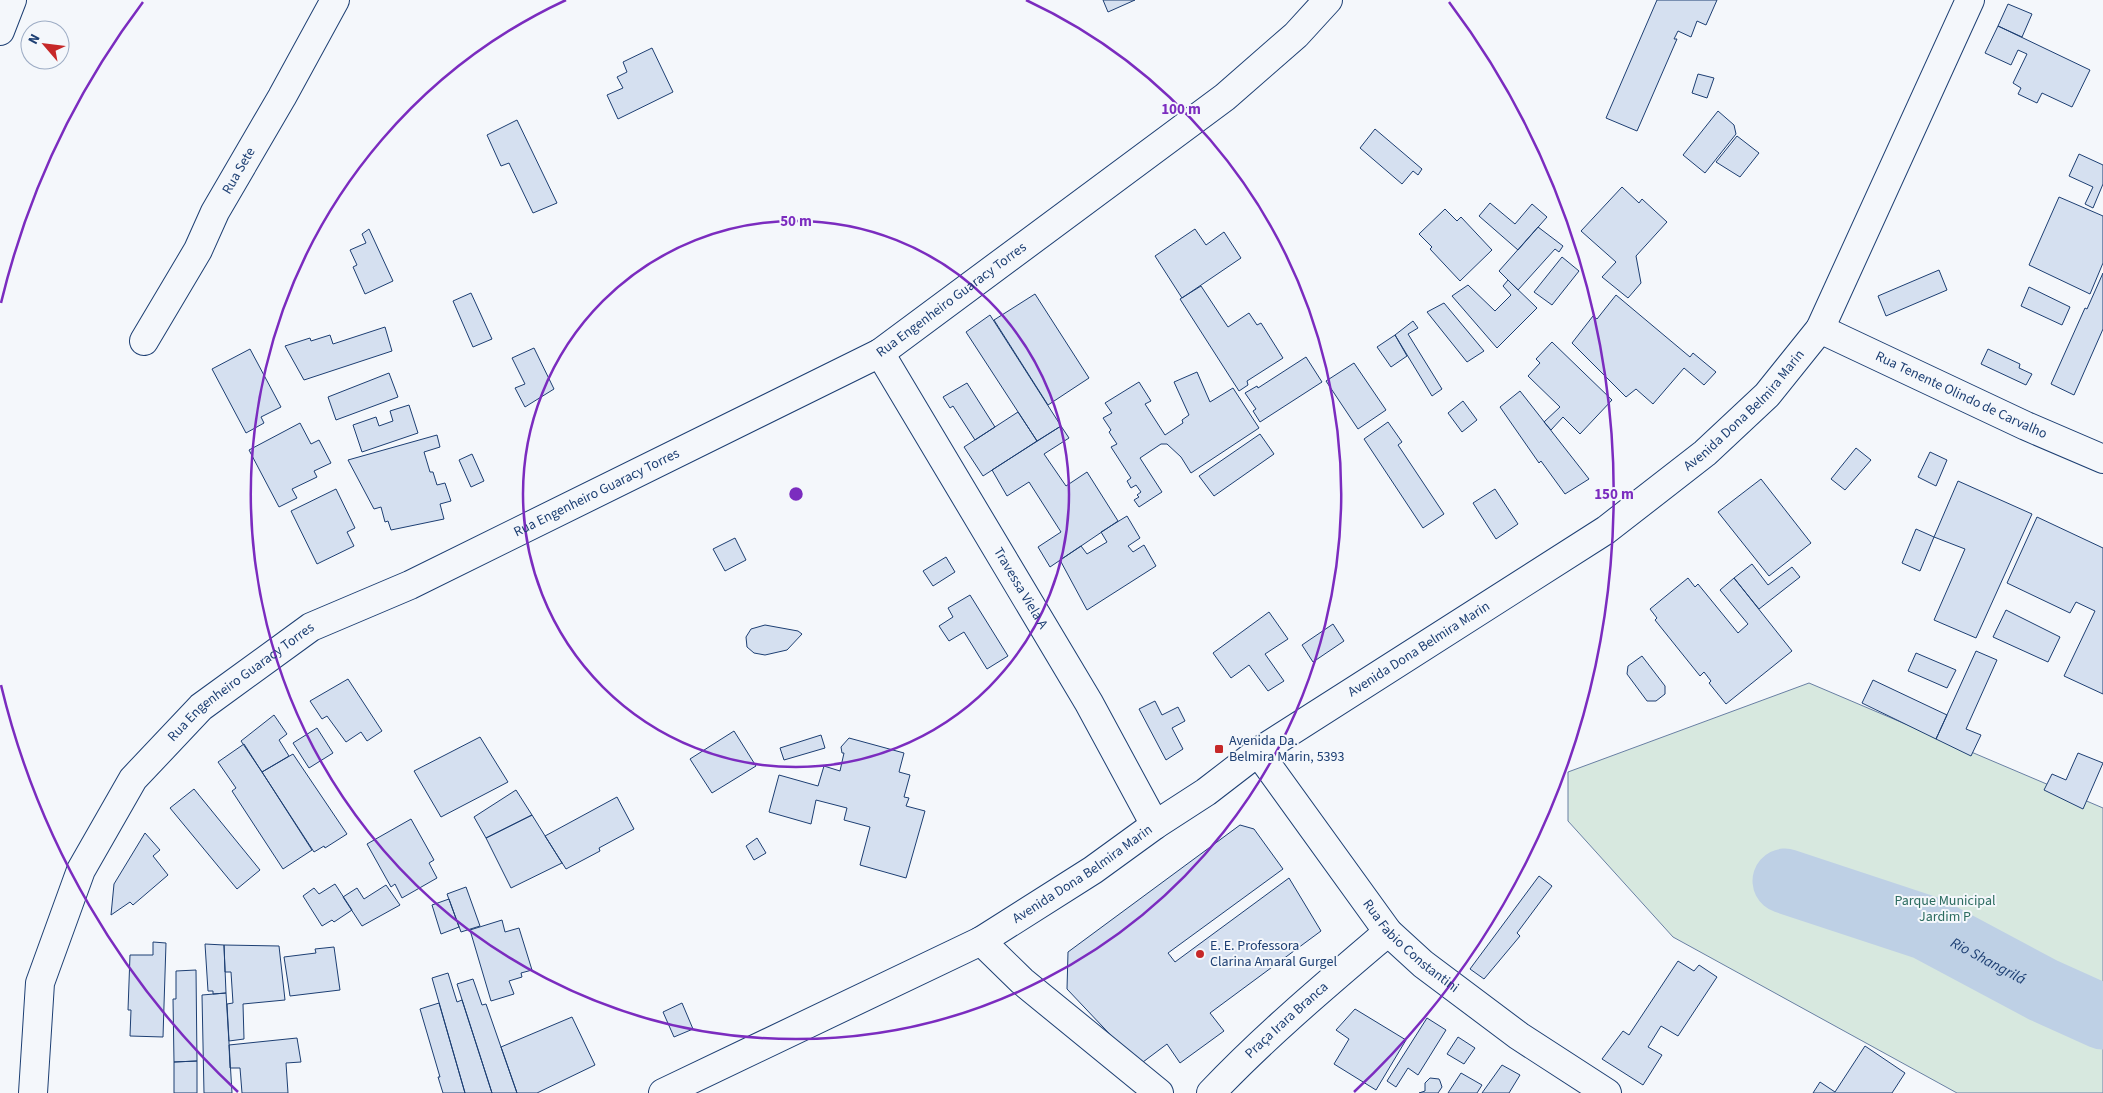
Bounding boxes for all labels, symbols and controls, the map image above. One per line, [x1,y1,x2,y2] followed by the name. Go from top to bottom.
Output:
[20,20,70,70] north arrow
[23,31,45,48] text: N
[1161,99,1201,120] text: 100 m
[217,144,261,198] street label: Rua Sete
[780,211,812,232] text: 50 m
[872,237,1031,362] street label: Rua Engenheiro Guaracy Torres
[1679,346,1809,476] street label: Avenida Dona Belmira Marin
[1872,346,2050,444] street label: Rua Tenente Olindo de Carvalho
[510,443,683,542] street label: Rua Engenheiro Guaracy Torres
[1594,484,1634,505] text: 150 m
[787,485,805,503] centre of rings
[988,544,1053,633] street label: Travessa Viela A
[1344,597,1494,702] street label: Avenida Dona Belmira Marin
[163,618,319,746] street label: Rua Engenheiro Guaracy Torres
[1229,731,1345,767] place label: Avenida Da. Belmira Marin, 5393
[1213,743,1225,755] marker: Avenida Da. Belmira Marin, 5393
[1009,820,1157,929] street label: Avenida Dona Belmira Marin
[1894,891,1996,927] park label: Parque Municipal Jardim P
[1358,895,1463,998] street label: Rua Fabio Constantini
[1947,932,2030,989] water label: Rio Shangrilá
[1210,936,1337,972] place label: E. E. Professora Clarina Amaral Gurgel
[1194,948,1206,960] marker: E. E. Professora Clarina Amaral Gurgel
[1241,977,1333,1063] street label: Praça Irara Branca

